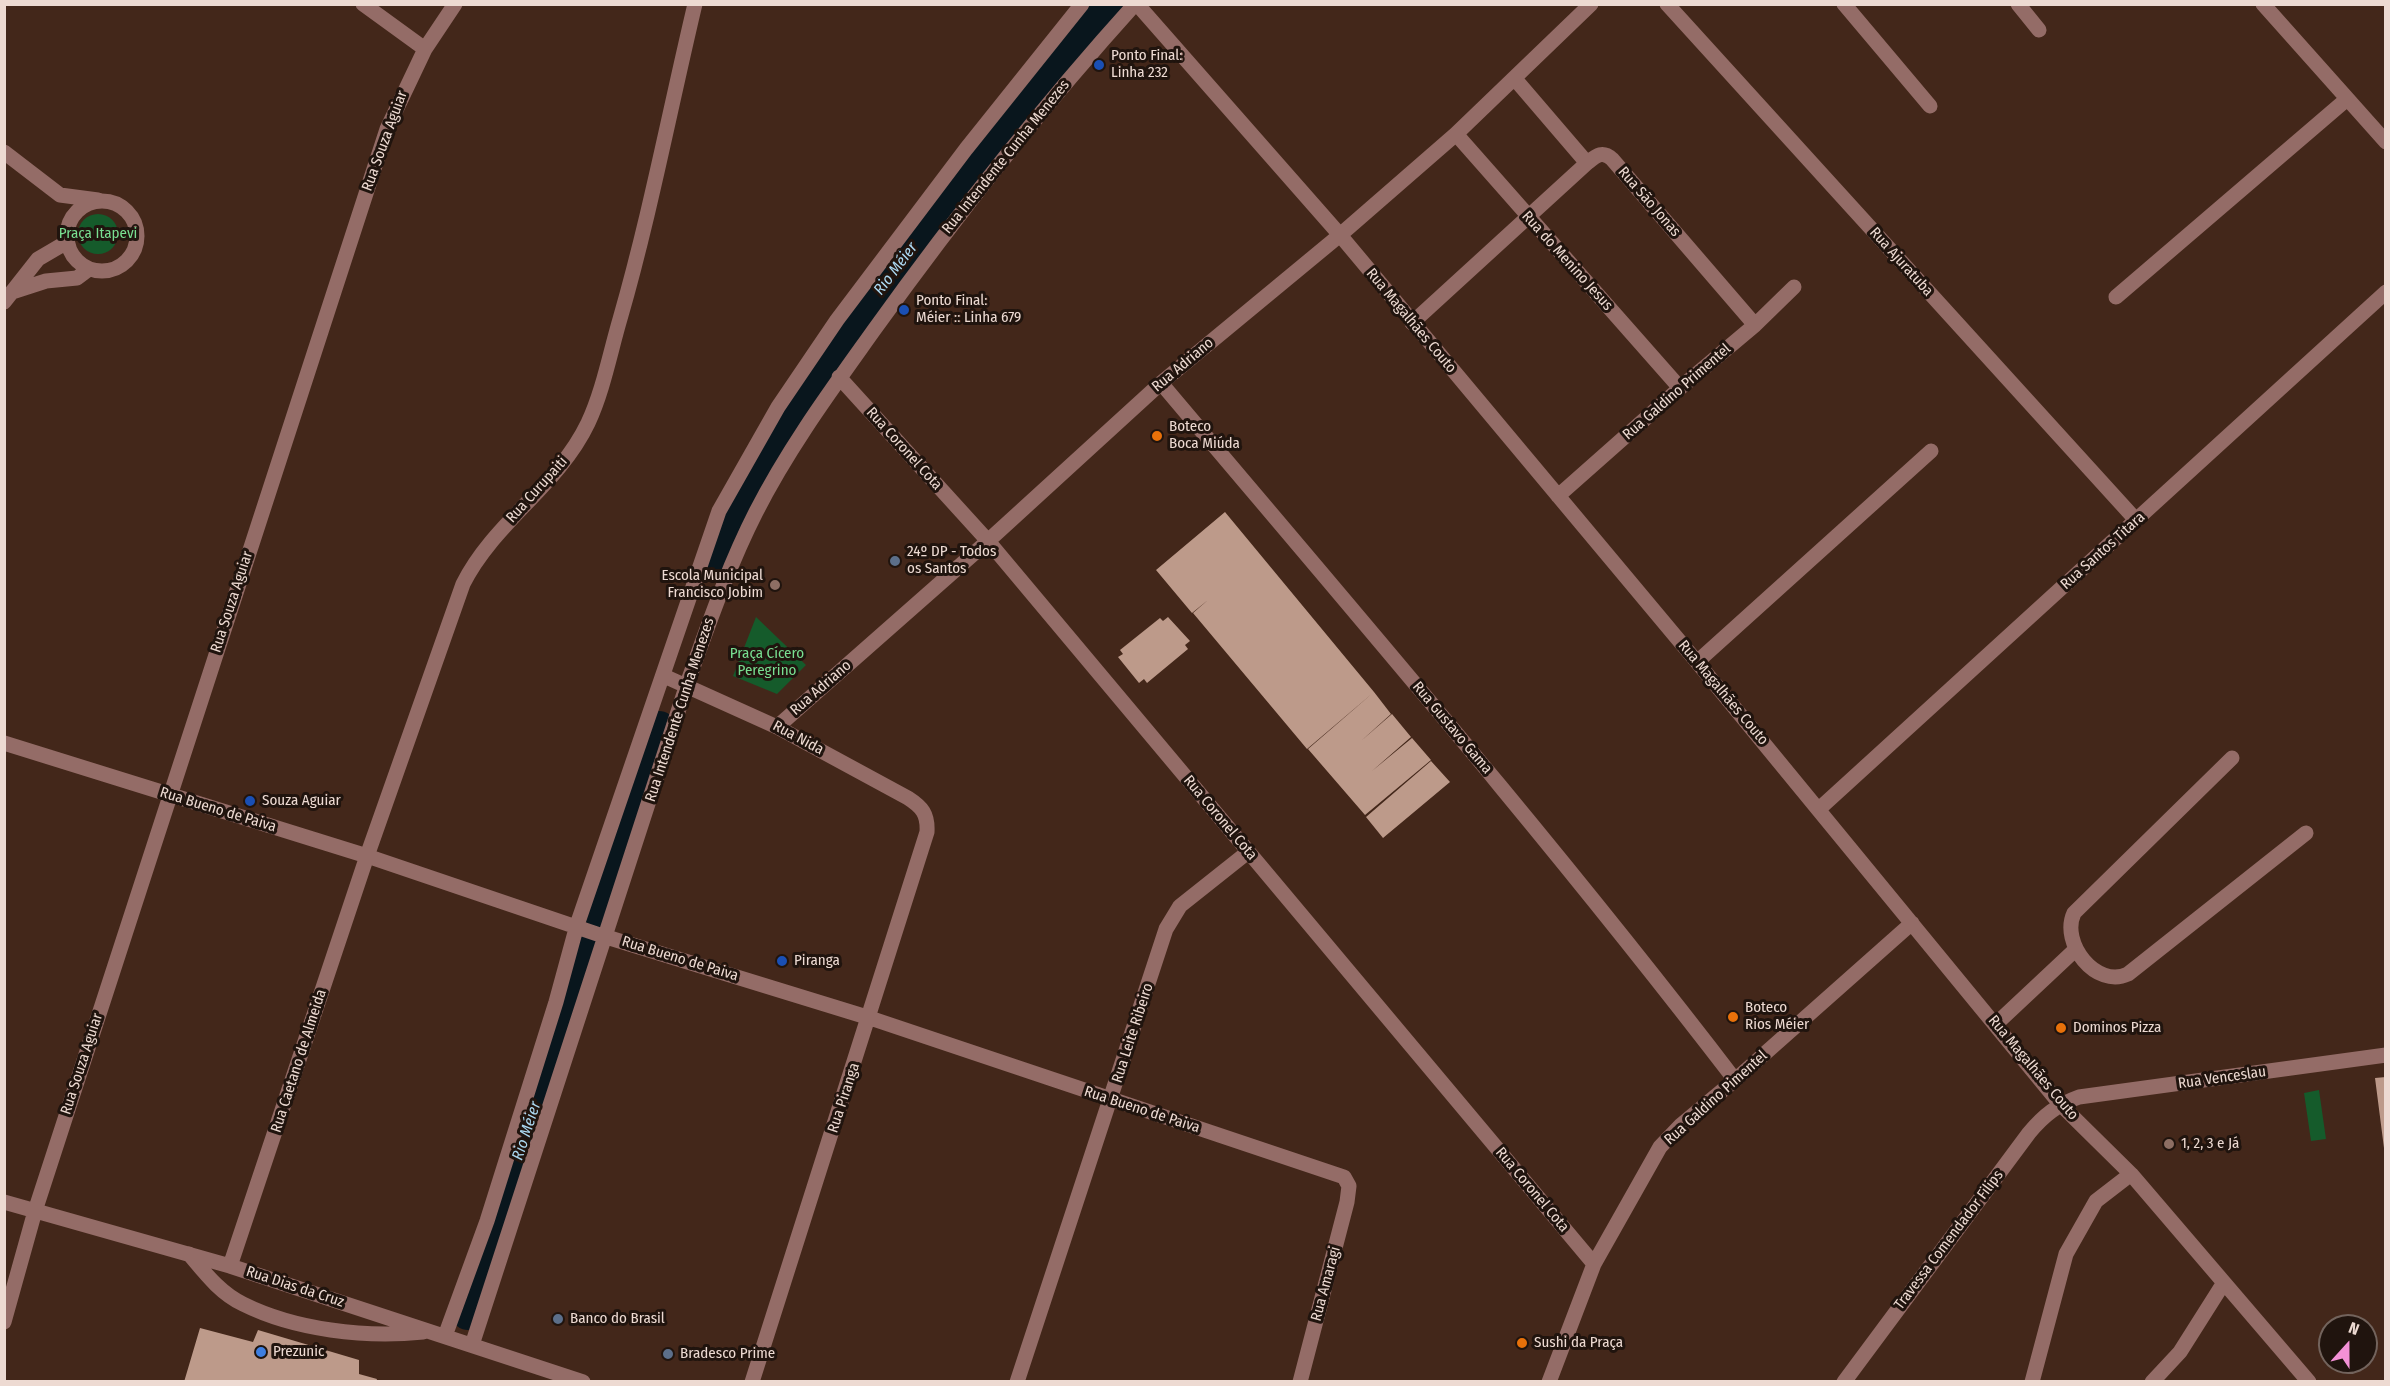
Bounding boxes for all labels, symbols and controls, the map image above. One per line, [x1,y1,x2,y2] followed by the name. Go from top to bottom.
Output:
[1111,47,1183,82] place label: Ponto Final: Linha 232
[1092,58,1106,72] marker: Ponto Final: Linha 232
[938,77,1074,237] street label: Rua Intendente Cunha Menezes
[358,88,412,194] street label: Rua Souza Aguiar
[1614,163,1684,241] street label: Rua São Jonas
[1518,208,1616,314] street label: Rua do Menino Jesus
[1865,224,1937,300] street label: Rua Ajuratuba
[59,225,137,243] park label: Praça Itapevi
[870,239,922,299] water label: Rio Méier
[1362,265,1460,377] street label: Rua Magalhães Couto
[916,292,1021,327] place label: Ponto Final: Méier :: Linha 679
[897,303,911,317] marker: Ponto Final: Méier :: Linha 679
[1148,334,1218,396] street label: Rua Adriano
[1619,340,1735,444] street label: Rua Galdino Primentel
[862,404,946,494] street label: Rua Coronel Cota
[1169,418,1240,453] place label: Boteco Boca Miúda
[1150,429,1164,443] marker: Boteco Boca Miúda
[503,453,571,527] street label: Rua Curupaiti
[2057,508,2149,594] street label: Rua Santos Titara
[907,543,996,578] place label: 24º DP - Todos os Santos
[207,549,257,655] street label: Rua Souza Aguiar
[888,554,902,568] marker: 24º DP - Todos os Santos
[661,567,763,602] place label: Escola Municipal Francisco Jobim
[768,578,782,592] marker: Escola Municipal Francisco Jobim
[642,616,718,804] street label: Rua Intendente Cunha Menezes
[1674,637,1772,749] street label: Rua Magalhães Couto
[730,645,804,680] park label: Praça Cícero Peregrino
[787,657,855,719] street label: Rua Adriano
[1408,678,1496,778] street label: Rua Gustavo Gama
[769,717,827,759] street label: Rua Nida
[1179,772,1261,864] street label: Rua Coronel Cota
[158,784,278,836] street label: Rua Bueno de Paiva
[262,792,341,810] place label: Souza Aguiar
[243,794,257,808] marker: Souza Aguiar
[620,933,740,985] street label: Rua Bueno de Paiva
[794,952,840,970] place label: Piranga
[775,954,789,968] marker: Piranga
[1108,981,1158,1085] street label: Rua Leite Ribeiro
[267,987,331,1135] street label: Rua Caetano de Almeida
[1745,999,1809,1034] place label: Boteco Rios Méier
[1726,1010,1740,1024] marker: Boteco Rios Méier
[57,1011,107,1117] street label: Rua Souza Aguiar
[1984,1012,2082,1124] street label: Rua Magalhães Couto
[2073,1019,2161,1037] place label: Dominos Pizza
[2054,1021,2068,1035] marker: Dominos Pizza
[1661,1047,1771,1149] street label: Rua Galdino Pimentel
[824,1061,864,1135] street label: Rua Piranga
[2177,1063,2267,1093] street label: Rua Venceslau
[1082,1083,1202,1137] street label: Rua Bueno de Paiva
[508,1099,546,1163] water label: Rio Méier
[2181,1135,2239,1153] place label: 1, 2, 3 e Já
[2162,1137,2176,1151] marker: 1, 2, 3 e Já
[1491,1144,1573,1236] street label: Rua Coronel Cota
[1891,1167,2007,1313] street label: Travessa Comendador Filips
[1307,1245,1345,1323] street label: Rua Amaragi
[244,1263,346,1311] street label: Rua Dias da Cruz
[570,1310,665,1328] place label: Banco do Brasil
[551,1312,565,1326] marker: Banco do Brasil
[2318,1314,2378,1374] north arrow
[2346,1318,2362,1339] text: N
[1534,1334,1623,1352] place label: Sushi da Praça
[1515,1336,1529,1350] marker: Sushi da Praça
[273,1343,324,1361] place label: Prezunic
[254,1345,268,1359] marker: Prezunic
[680,1345,775,1363] place label: Bradesco Prime
[661,1347,675,1361] marker: Bradesco Prime

